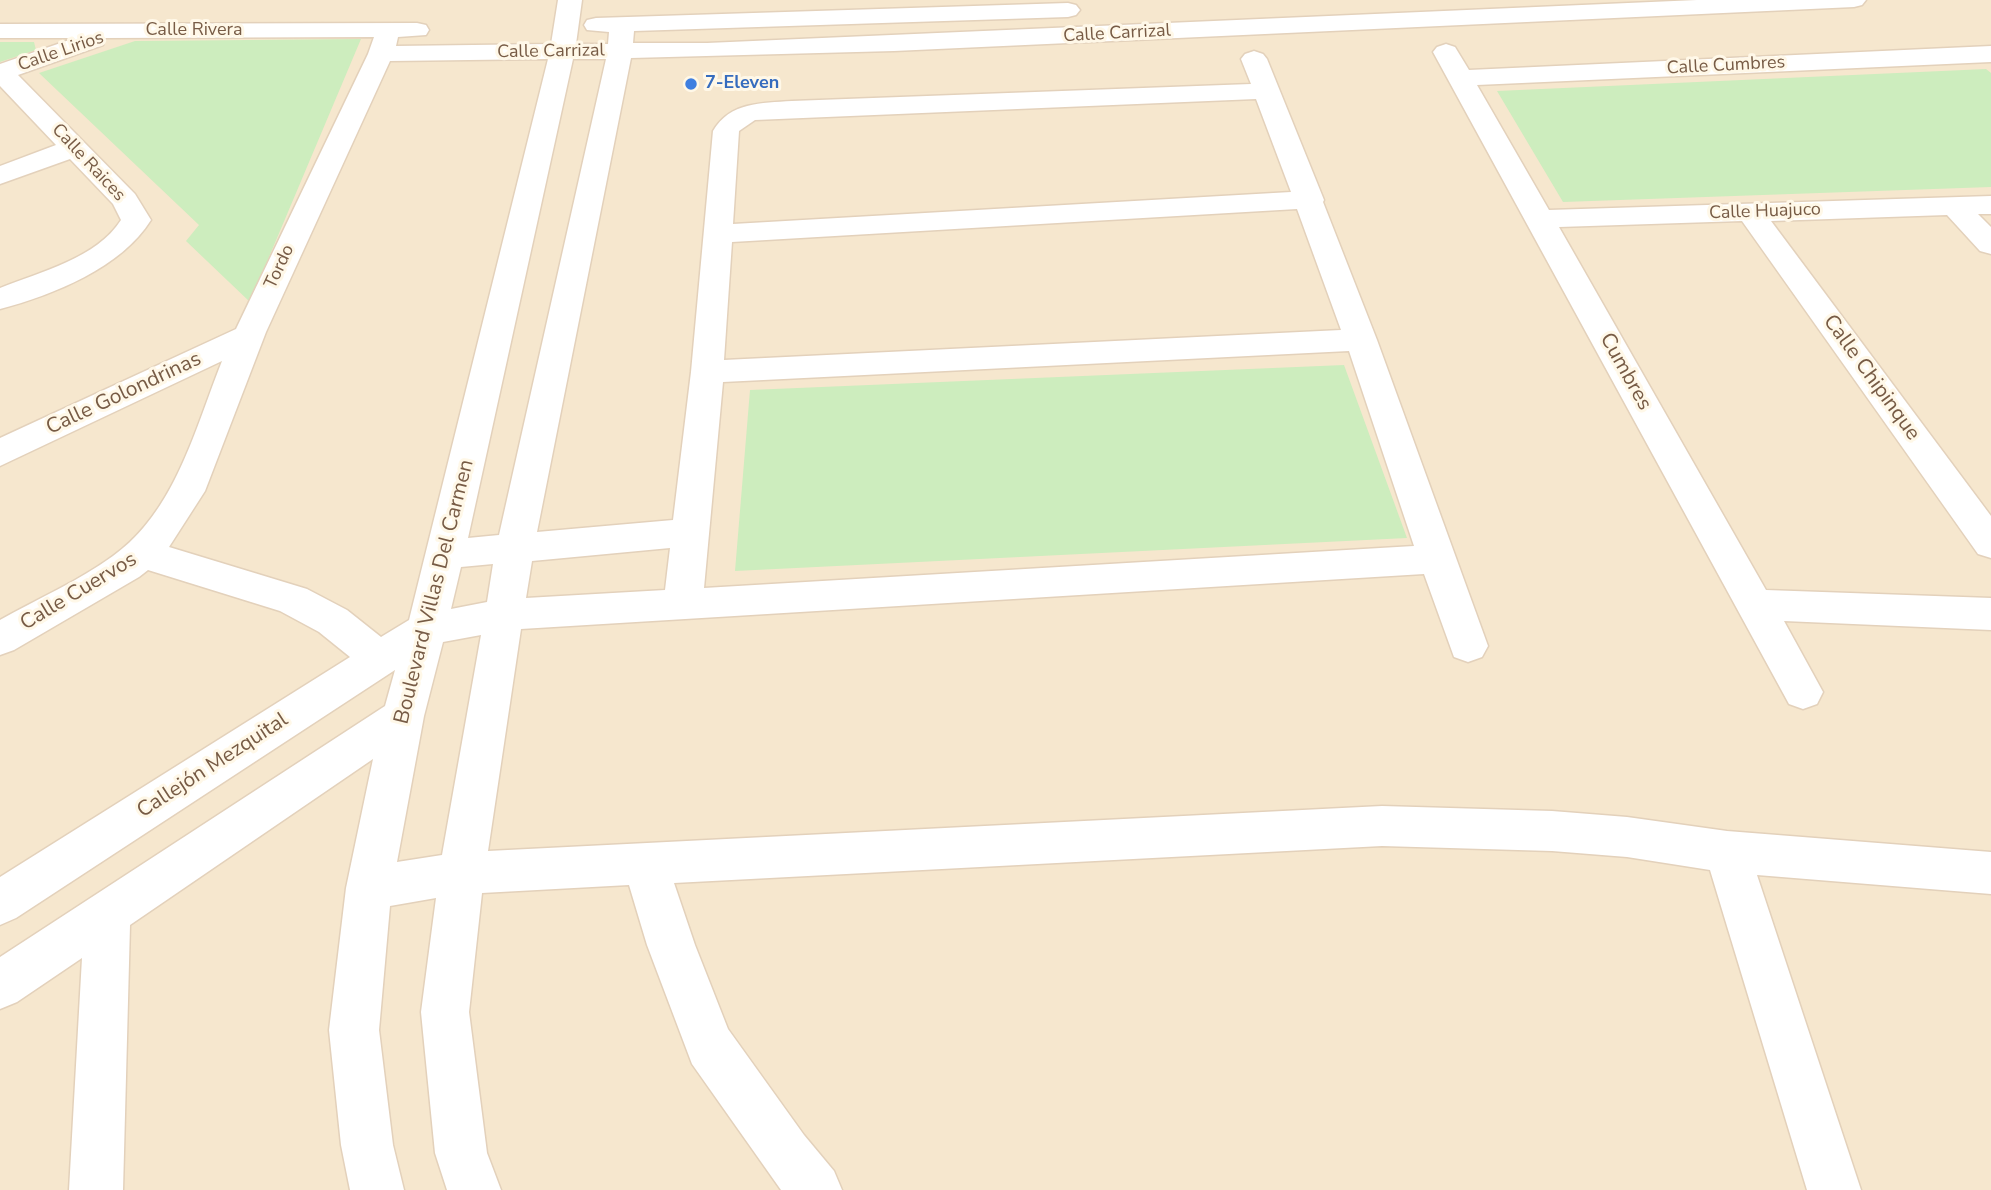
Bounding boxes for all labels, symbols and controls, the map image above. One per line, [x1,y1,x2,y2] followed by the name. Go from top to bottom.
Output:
[146,20,242,42] street label: Calle Rivera
[1063,20,1171,48] street label: Calle Carrizal
[15,27,107,77] street label: Calle Lirios
[497,40,605,64] street label: Calle Carrizal
[1666,52,1786,80] street label: Calle Cumbres
[705,73,779,95] place label: 7-Eleven
[683,76,699,92] marker: 7-Eleven
[47,120,129,206] street label: Calle Raices
[1709,199,1821,225] street label: Calle Huajuco
[260,241,300,293] street label: Tordo
[1817,310,1925,446] street label: Calle Chipinque
[1593,329,1657,415] street label: Cumbres
[42,347,206,441] street label: Calle Golondrinas
[390,457,480,727] street label: Boulevard Villas Del Carmen
[16,547,142,637] street label: Calle Cuervos
[133,708,293,824] street label: Callejón Mezquital

